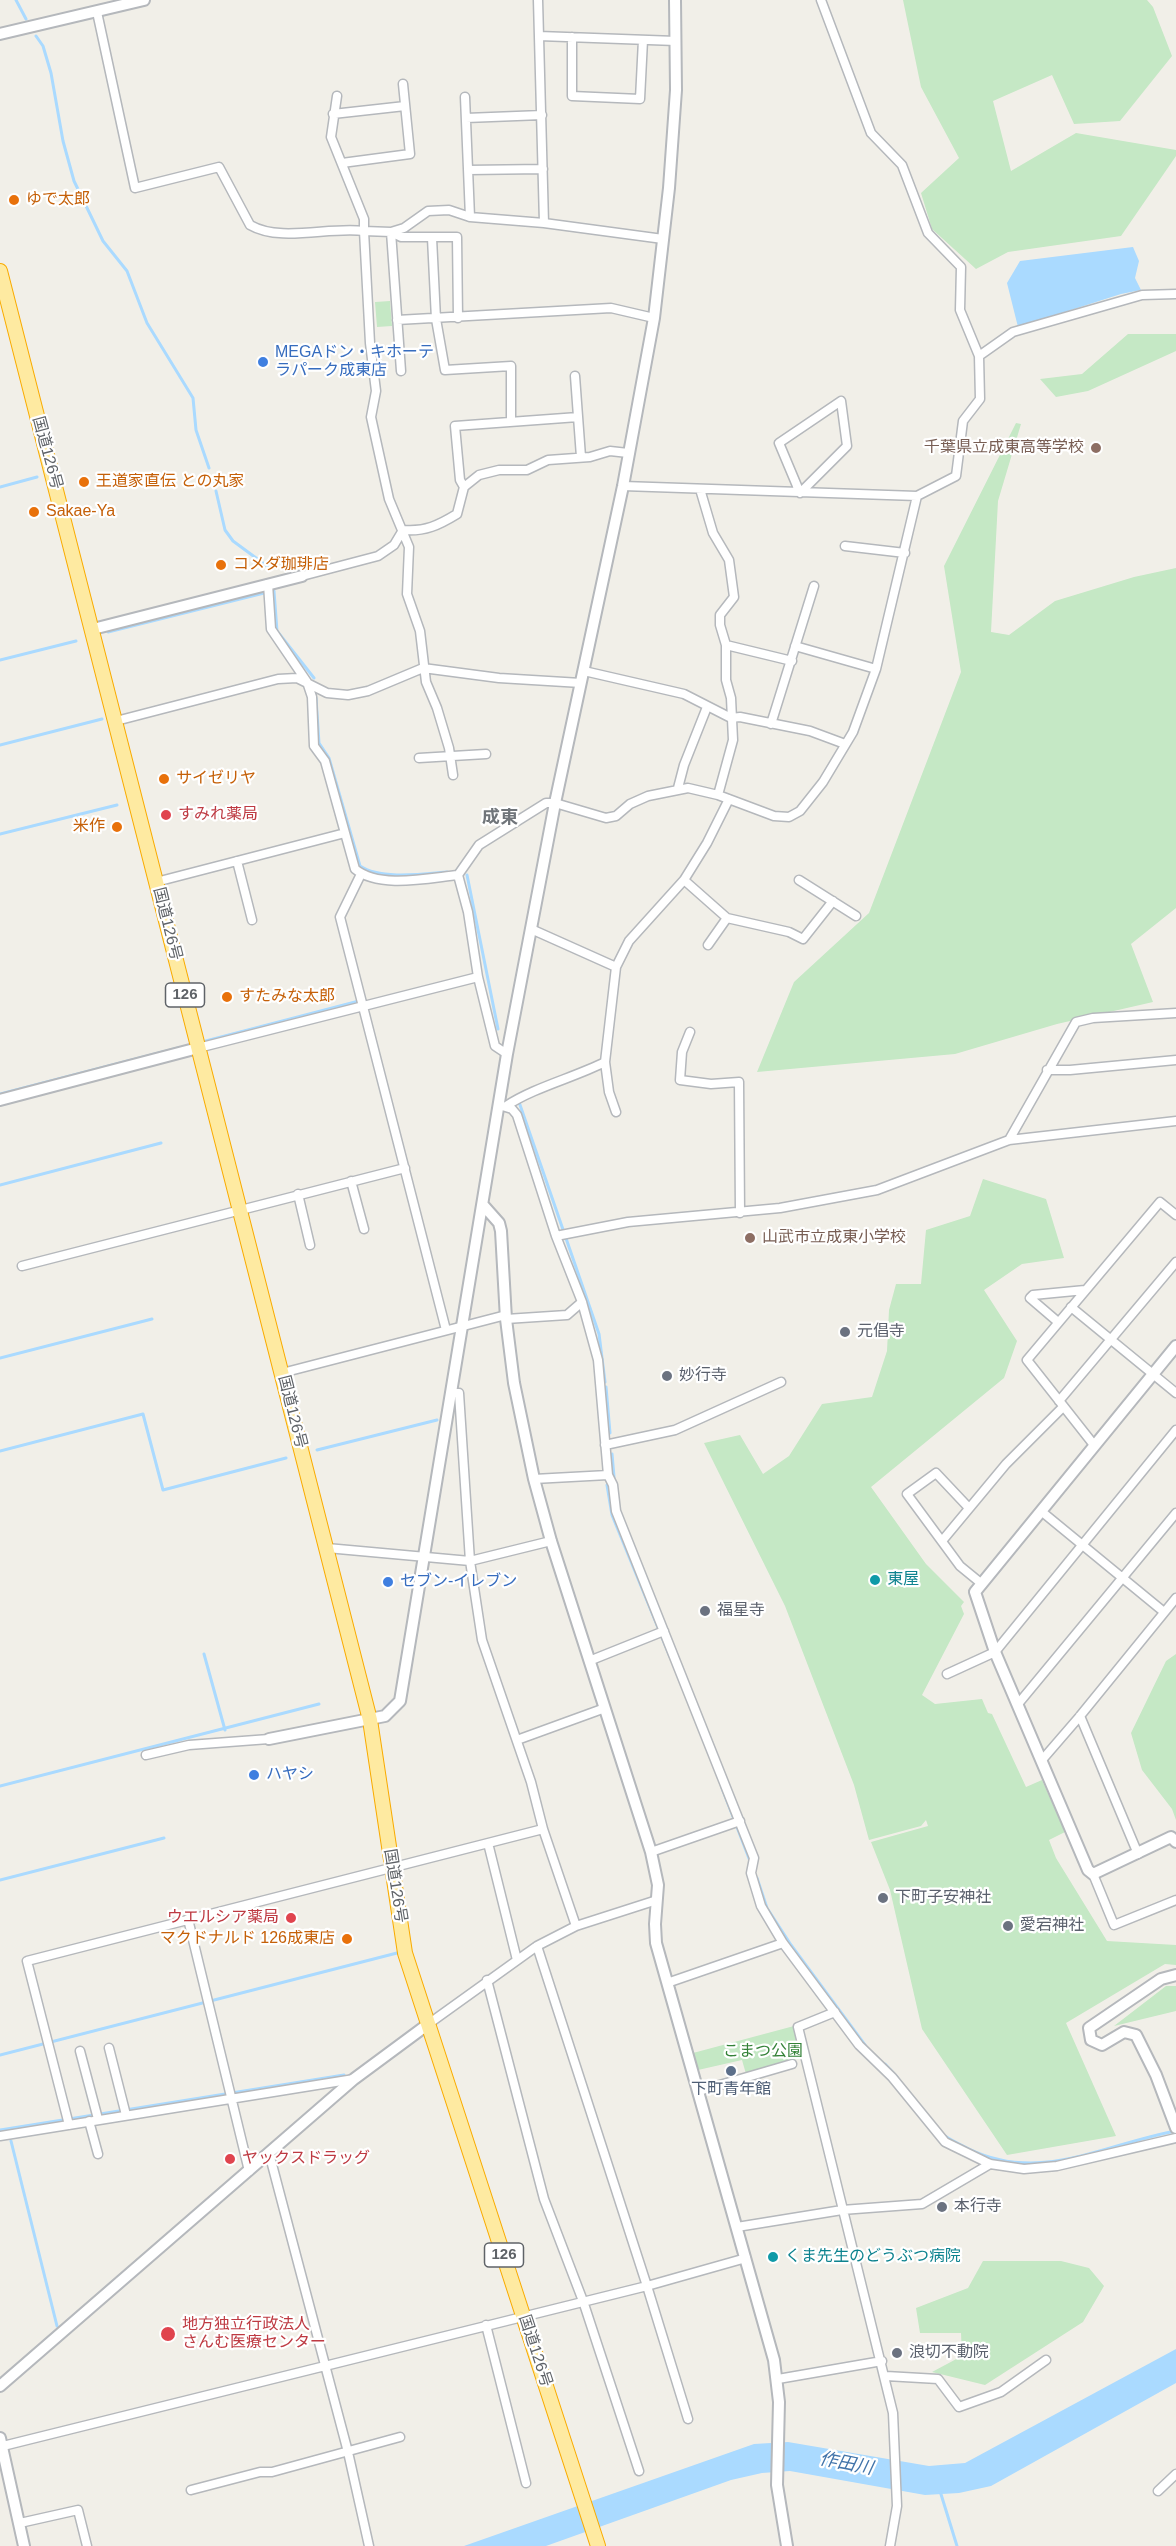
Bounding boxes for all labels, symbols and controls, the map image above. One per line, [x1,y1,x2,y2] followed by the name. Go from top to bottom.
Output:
[26,190,90,210] place label: ゆで太郎
[7,193,21,207] marker: ゆで太郎
[275,343,434,381] place label: MEGAドン・キホーテ ラパーク成東店
[256,355,270,369] marker: MEGAドン・キホーテ ラパーク成東店
[28,414,66,492] street label: 国道126号
[924,438,1084,458] place label: 千葉県立成東高等学校
[1089,441,1103,455] marker: 千葉県立成東高等学校
[96,472,244,492] place label: 王道家直伝 との丸家
[77,475,91,489] marker: 王道家直伝 との丸家
[46,502,115,522] place label: Sakae-Ya
[27,505,41,519] marker: Sakae-Ya
[233,555,329,575] place label: コメダ珈琲店
[214,558,228,572] marker: コメダ珈琲店
[176,769,256,789] place label: サイゼリヤ
[157,772,171,786] marker: サイゼリヤ
[178,805,258,825] place label: すみれ薬局
[482,807,518,829] district label: 成東
[159,808,173,822] marker: すみれ薬局
[73,817,105,837] place label: 米作
[110,820,124,834] marker: 米作
[149,885,185,963] street label: 国道126号
[166,983,204,1007] road number: 126
[239,987,335,1007] place label: すたみな太郎
[220,990,234,1004] marker: すたみな太郎
[762,1228,906,1248] place label: 山武市立成東小学校
[743,1231,757,1245] marker: 山武市立成東小学校
[857,1322,905,1342] place label: 元倡寺
[838,1325,852,1339] marker: 元倡寺
[679,1366,727,1386] place label: 妙行寺
[660,1369,674,1383] marker: 妙行寺
[274,1373,310,1451] street label: 国道126号
[887,1570,919,1590] place label: 東屋
[400,1572,517,1592] place label: セブン-イレブン
[868,1573,882,1587] marker: 東屋
[381,1575,395,1589] marker: セブン-イレブン
[717,1601,765,1621] place label: 福星寺
[698,1604,712,1618] marker: 福星寺
[266,1765,314,1785] place label: ハヤシ
[247,1768,261,1782] marker: ハヤシ
[380,1848,410,1924] street label: 国道126号
[895,1888,991,1908] place label: 下町子安神社
[876,1891,890,1905] marker: 下町子安神社
[167,1908,279,1928] place label: ウエルシア薬局
[284,1911,298,1925] marker: ウエルシア薬局
[1020,1916,1084,1936] place label: 愛宕神社
[1001,1919,1015,1933] marker: 愛宕神社
[160,1929,335,1949] place label: マクドナルド 126成東店
[340,1932,354,1946] marker: マクドナルド 126成東店
[723,2042,803,2062] park label: こまつ公園
[724,2064,738,2078] marker: 下町青年館
[691,2080,771,2100] place label: 下町青年館
[242,2149,370,2169] place label: ヤックスドラッグ
[223,2152,237,2166] marker: ヤックスドラッグ
[954,2197,1002,2217] place label: 本行寺
[935,2200,949,2214] marker: 本行寺
[484,2243,524,2267] road number: 126
[785,2247,961,2267] place label: くま先生のどうぶつ病院
[766,2250,780,2264] marker: くま先生のどうぶつ病院
[514,2313,556,2389] street label: 国道126号
[182,2315,326,2353] place label: 地方独立行政法人 さんむ医療センター
[159,2325,177,2343] marker: 地方独立行政法人 さんむ医療センター
[909,2343,989,2363] place label: 浪切不動院
[890,2346,904,2360] marker: 浪切不動院
[817,2448,875,2480] water label: 作田川

